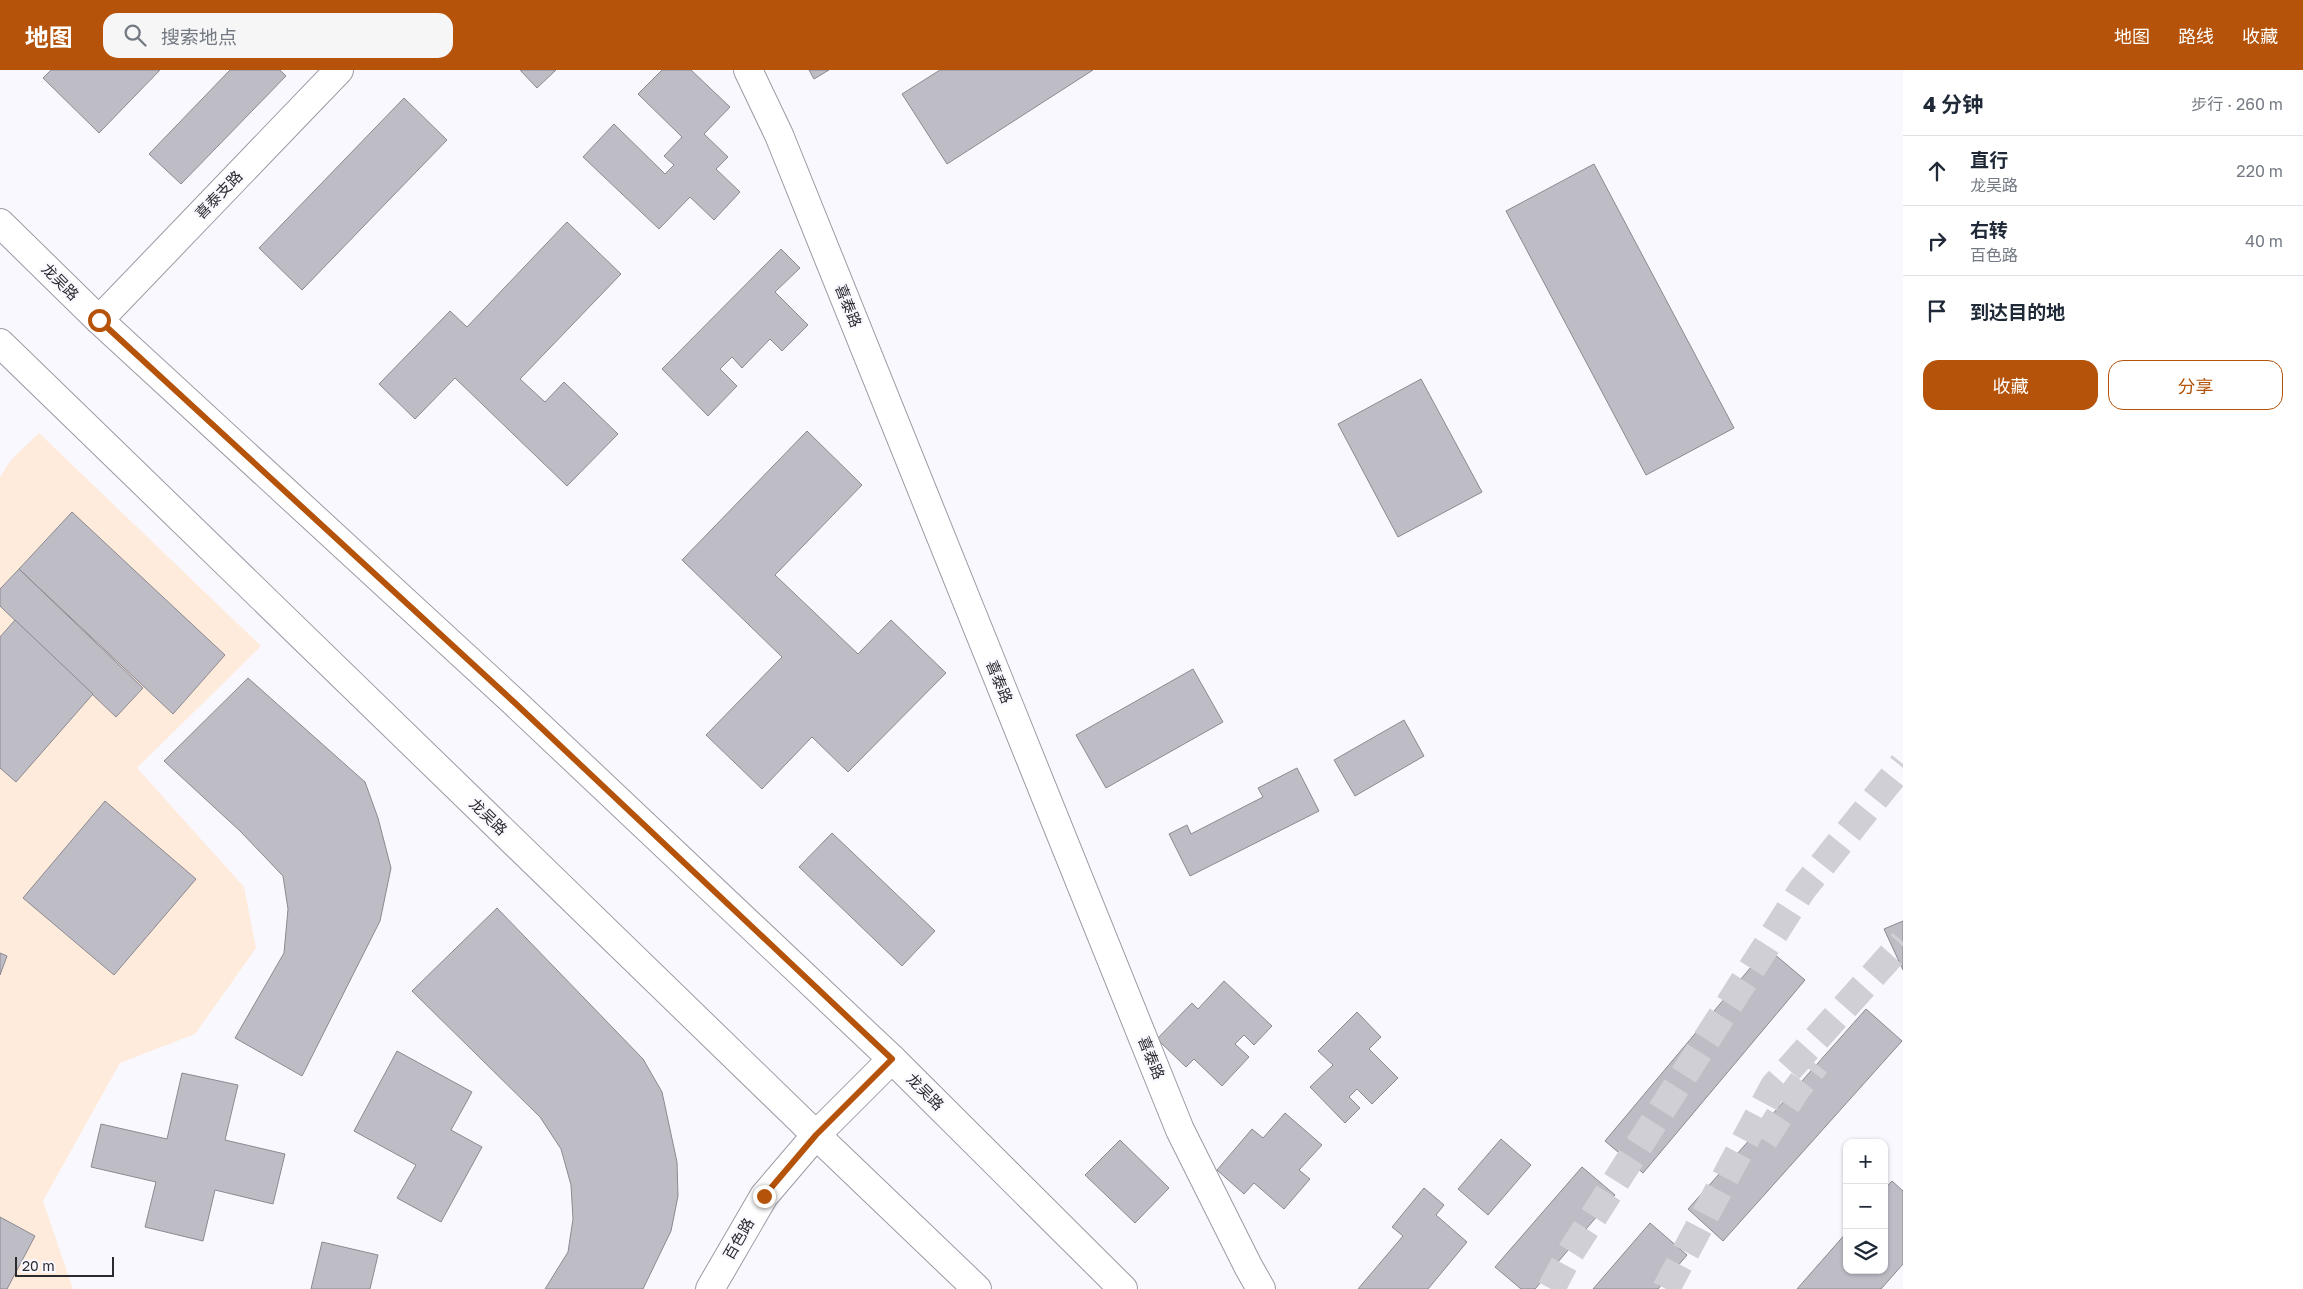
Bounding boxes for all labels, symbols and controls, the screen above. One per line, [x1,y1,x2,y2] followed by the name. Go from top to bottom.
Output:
[103,13,453,58] search box
[121,21,149,49] icon: search
[25,22,73,51] text: 地图
[161,25,237,48] text: 搜索地点
[2114,25,2150,47] text: 地图
[2178,25,2214,47] text: 路线
[2242,25,2278,47] text: 收藏
[1923,91,1983,117] text: 4 分钟
[2191,94,2283,114] text: 步行 · 260 m
[1970,148,2008,171] text: 直行
[1923,157,1951,185] icon: ahead
[2236,161,2283,181] text: 220 m
[191,166,246,222] street label: 喜泰支路
[1970,175,2018,195] text: 龙吴路
[1970,218,2008,241] text: 右转
[1923,227,1951,255] icon: right
[2245,231,2283,251] text: 40 m
[1970,245,2018,265] text: 百色路
[38,259,83,304] street label: 龙吴路
[832,281,866,330] street label: 喜泰路
[1923,297,1951,325] icon: arrive
[1970,300,2065,323] text: 到达目的地
[88,309,111,332] route start
[1923,360,2098,410] button: 收藏
[2108,360,2283,410] button: 分享
[983,657,1017,706] street label: 喜泰路
[466,794,511,838] street label: 龙吴路
[1135,1033,1169,1082] street label: 喜泰路
[903,1069,948,1114] street label: 龙吴路
[1843,1139,1888,1274] map controls
[1843,1139,1888,1184] button: +
[1843,1184,1888,1229] button: −
[753,1185,776,1208] route end
[719,1215,757,1262] street label: 百色路
[1843,1229,1888,1274] button: layers
[15,1254,114,1277] scale bar
[22,1257,55,1274] text: 20 m

